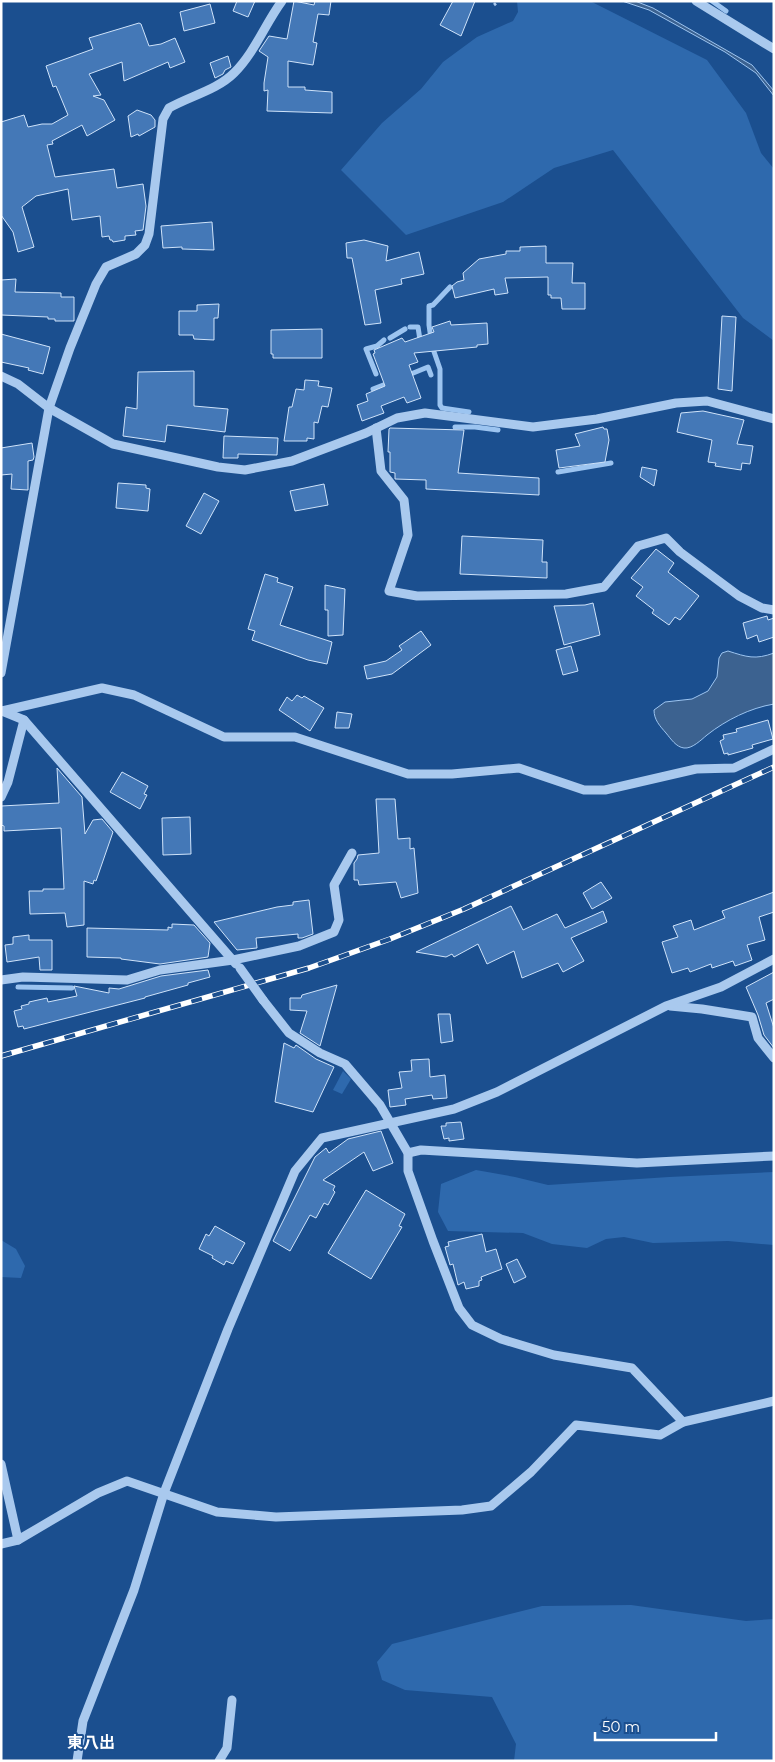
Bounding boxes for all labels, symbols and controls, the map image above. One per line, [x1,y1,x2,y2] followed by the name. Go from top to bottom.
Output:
[595,1710,716,1742] scale bar
[602,1717,640,1736] text: 50 m
[67,1733,115,1752] district label: 東八出

